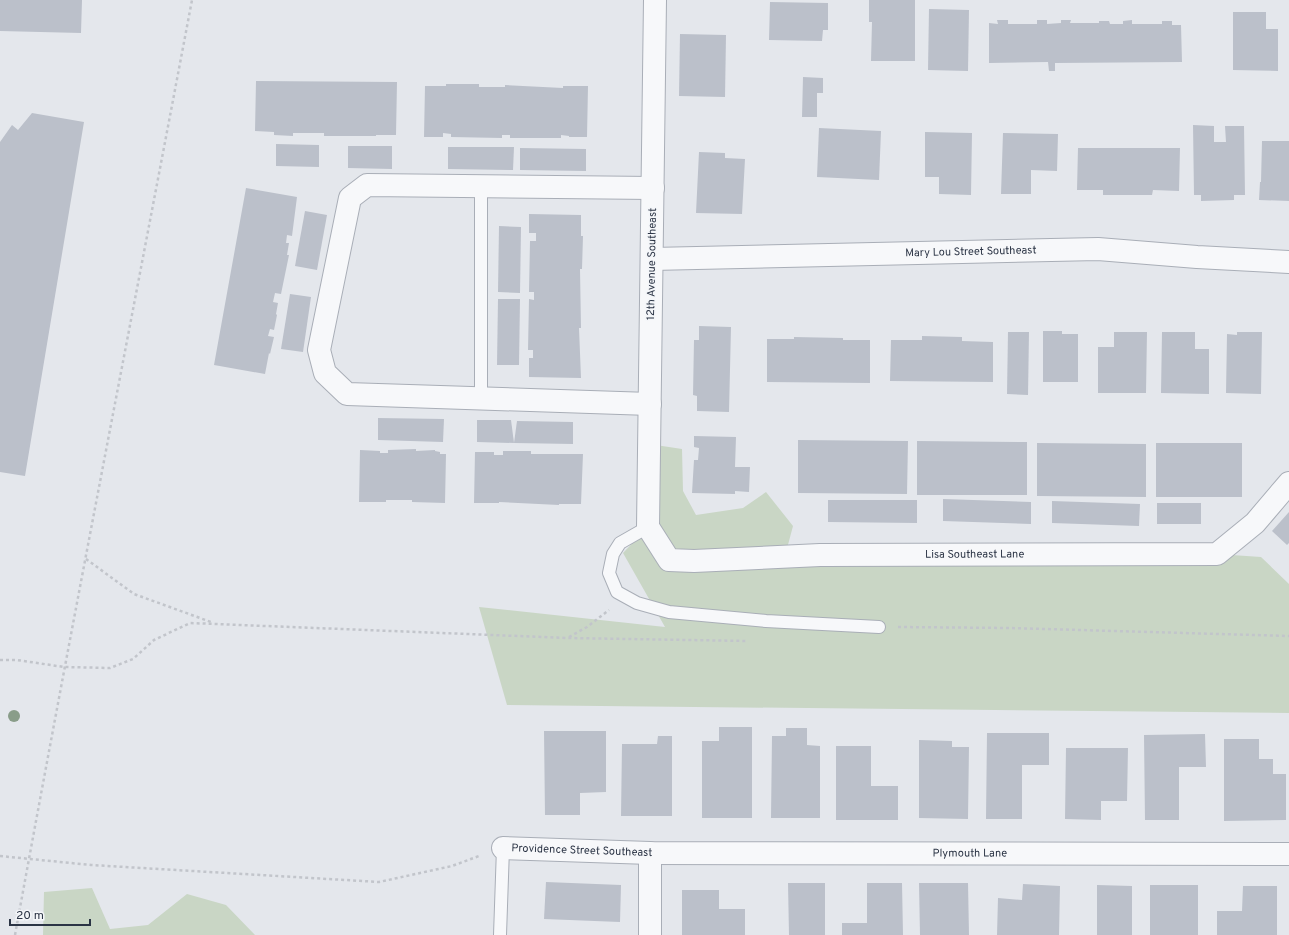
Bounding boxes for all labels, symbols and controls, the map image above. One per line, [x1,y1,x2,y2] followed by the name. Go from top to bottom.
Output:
[644,208,660,320] street label: 12th Avenue Southeast
[905,243,1037,260] street label: Mary Lou Street Southeast
[925,547,1024,562] street label: Lisa Southeast Lane
[511,841,652,860] street label: Providence Street Southeast
[933,846,1007,861] street label: Plymouth Lane
[10,901,90,927] scale bar
[16,908,44,924] text: 20 m

